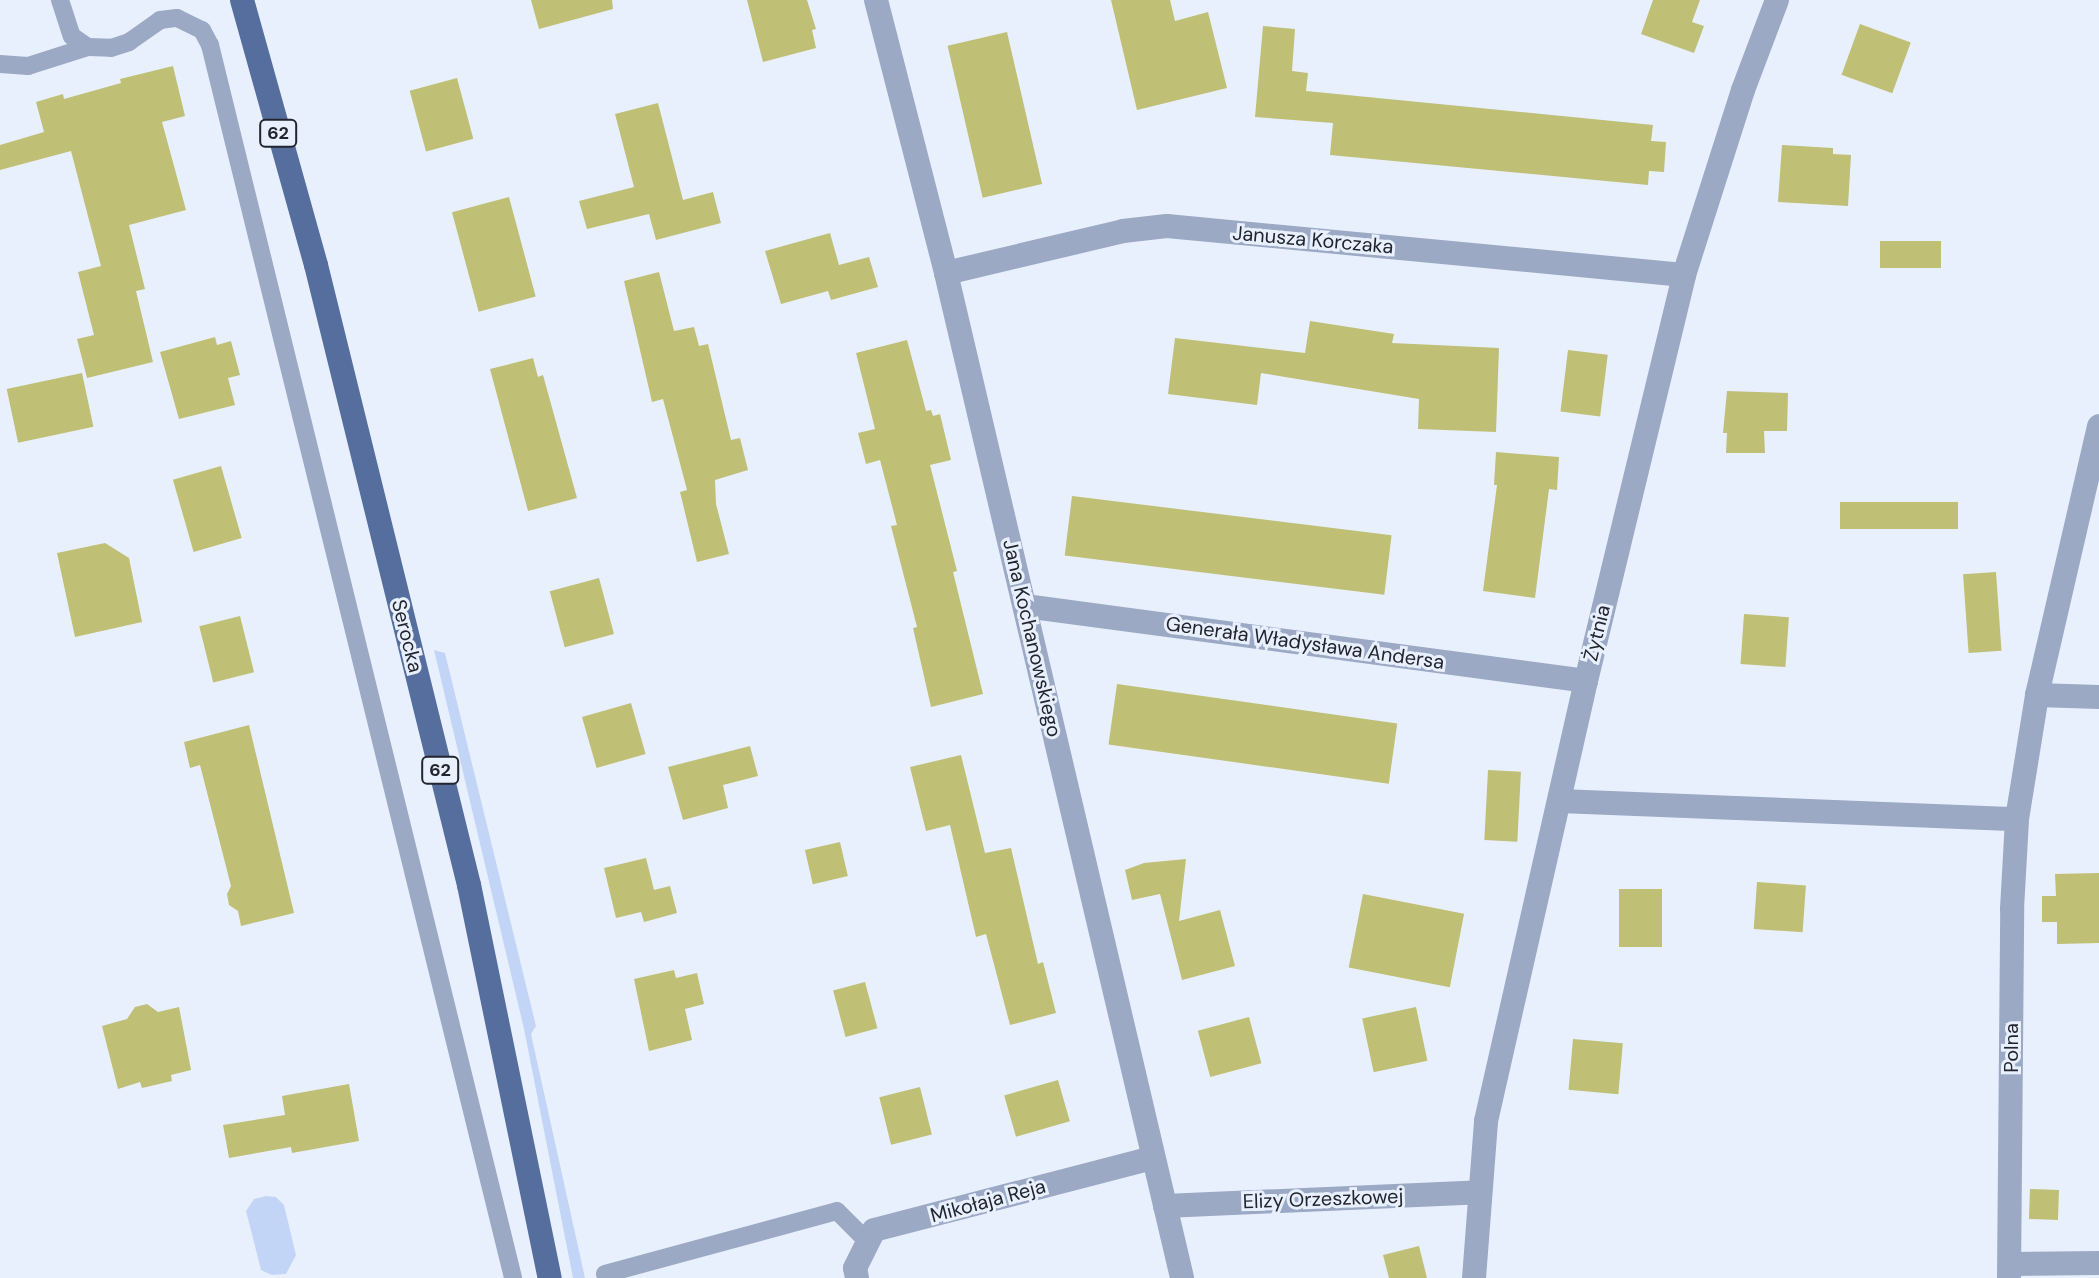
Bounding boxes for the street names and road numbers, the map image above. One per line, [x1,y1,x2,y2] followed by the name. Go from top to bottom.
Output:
[258,119,298,147] road number: 62
[1232,221,1394,259] street label: Janusza Korczaka
[998,537,1066,739] street label: Jana Kochanowskiego
[386,597,428,675] street label: Serocka
[1578,602,1616,664] street label: Żytnia
[1164,612,1446,674] street label: Generała Władysława Andersa
[420,756,460,784] road number: 62
[1999,1023,2023,1073] street label: Polna
[928,1174,1048,1228] street label: Mikołaja Reja
[1242,1184,1404,1214] street label: Elizy Orzeszkowej

